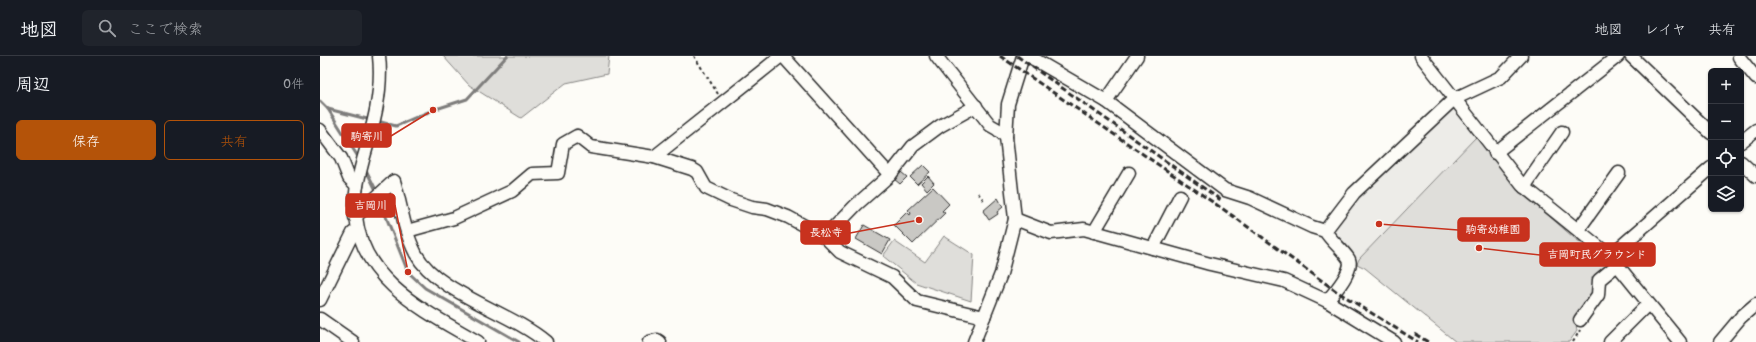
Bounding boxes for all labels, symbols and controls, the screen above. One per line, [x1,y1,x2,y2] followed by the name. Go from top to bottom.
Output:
[82,10,362,46] search box
[96,17,118,39] icon: search
[20,19,58,42] text: 地図
[128,20,203,39] text: ここで検索
[1595,21,1623,38] text: 地図
[1645,21,1686,38] text: レイヤ
[1708,21,1736,38] text: 共有
[1708,68,1744,212] map controls
[1708,68,1744,104] button: +
[16,75,50,95] text: 周辺
[283,76,304,92] text: 0件
[1708,104,1744,140] button: −
[16,120,156,160] button: 保存
[164,120,304,160] button: 共有
[342,124,391,147] callout: 駒寄川
[351,130,384,143] text: 駒寄川
[1708,140,1744,176] button: locate
[1708,176,1744,212] button: layers
[346,194,395,217] callout: 吉岡川
[355,199,388,212] text: 吉岡川
[1458,218,1529,241] callout: 駒寄幼稚園
[801,221,850,244] callout: 長松寺
[1466,223,1521,236] text: 駒寄幼稚園
[810,226,843,239] text: 長松寺
[1540,243,1655,266] callout: 吉岡町民グラウンド
[1548,248,1647,261] text: 吉岡町民グラウンド

